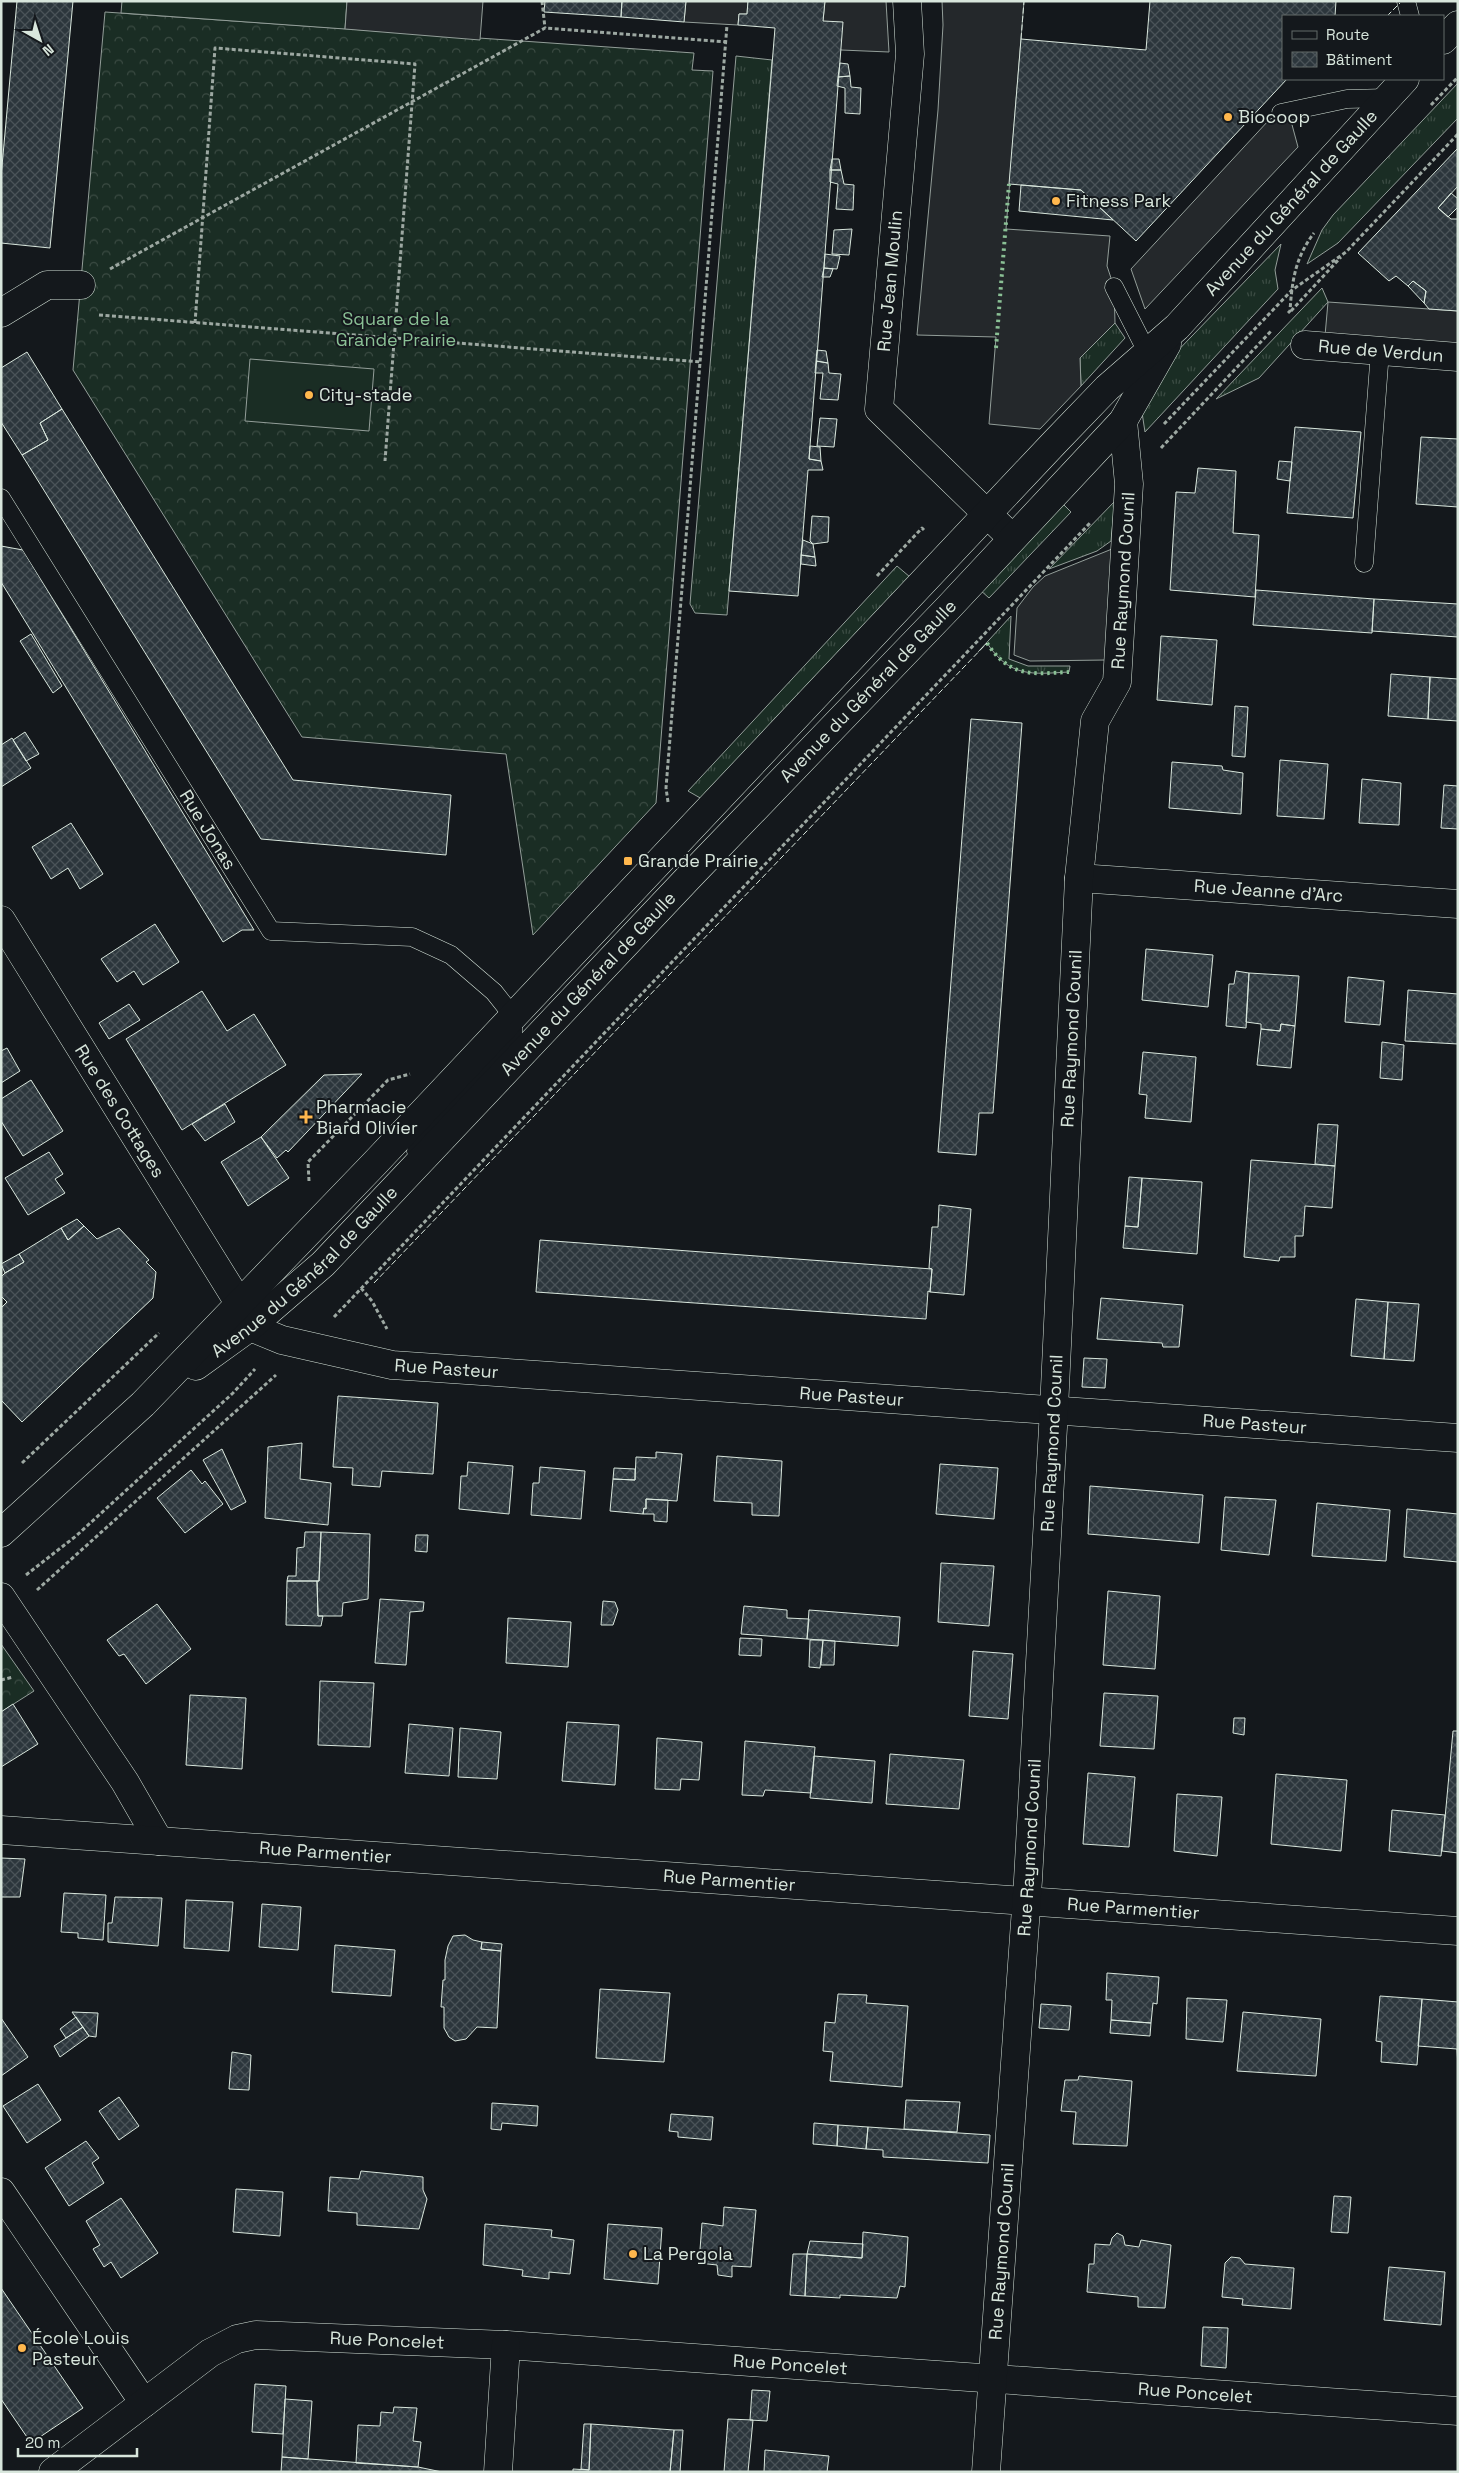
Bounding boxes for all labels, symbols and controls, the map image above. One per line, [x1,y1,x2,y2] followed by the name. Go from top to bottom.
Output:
[15,15,65,65] north arrow
[1282,15,1444,80] legend
[1326,25,1370,44] text: Route
[39,40,57,60] text: N
[1326,50,1392,69] text: Bâtiment
[1199,104,1382,300] street label: Avenue du Général de Gaulle
[1238,105,1310,128] place label: Biocoop
[1222,111,1234,123] marker: Biocoop
[1066,189,1171,212] place label: Fitness Park
[1050,195,1062,207] marker: Fitness Park
[872,209,907,353] street label: Rue Jean Moulin
[336,307,456,351] park label: Square de la Grande Prairie
[1317,334,1444,367] street label: Rue de Verdun
[319,383,412,406] place label: City-stade
[303,389,315,401] marker: City-stade
[1106,491,1140,670] street label: Rue Raymond Counil
[775,594,961,787] street label: Avenue du Général de Gaulle
[175,785,242,874] street label: Rue Jonas
[638,849,759,872] place label: Grande Prairie
[622,855,634,867] marker: Grande Prairie
[1193,874,1344,907] street label: Rue Jeanne d'Arc
[495,886,680,1080] street label: Avenue du Général de Gaulle
[1055,949,1087,1128] street label: Rue Raymond Counil
[70,1040,170,1182] street label: Rue des Cottages
[316,1095,418,1139] place label: Pharmacie Biard Olivier
[300,1111,312,1123] marker: Pharmacie Biard Olivier
[206,1181,402,1362] street label: Avenue du Général de Gaulle
[394,1353,500,1383] street label: Rue Pasteur
[1035,1354,1068,1532] street label: Rue Raymond Counil
[799,1381,905,1411] street label: Rue Pasteur
[1202,1409,1308,1439] street label: Rue Pasteur
[1012,1758,1046,1937] street label: Rue Raymond Counil
[258,1836,392,1868] street label: Rue Parmentier
[662,1864,796,1896] street label: Rue Parmentier
[1066,1892,1200,1924] street label: Rue Parmentier
[983,2162,1019,2341] street label: Rue Raymond Counil
[643,2242,733,2265] place label: La Pergola
[627,2248,639,2260] marker: La Pergola
[32,2326,130,2370] place label: École Louis Pasteur
[329,2326,445,2354] street label: Rue Poncelet
[16,2342,28,2354] marker: École Louis Pasteur
[732,2349,848,2380] street label: Rue Poncelet
[1137,2377,1253,2408] street label: Rue Poncelet
[18,2426,136,2458] scale bar
[25,2433,60,2452] text: 20 m

